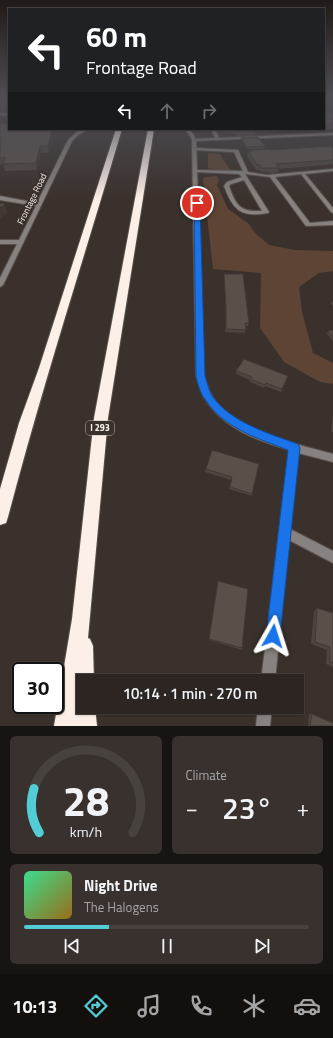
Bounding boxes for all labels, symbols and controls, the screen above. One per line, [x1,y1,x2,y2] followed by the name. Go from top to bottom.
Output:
[86,15,147,58] text: 60 m
[20,24,72,76] icon: left
[86,54,197,81] text: Frontage Road
[114,100,136,122] icon: left
[156,100,178,122] icon: ahead
[198,100,220,122] icon: right
[14,171,50,227] street label: Frontage Road
[180,186,214,220] pin
[186,192,208,214] icon: arrive
[86,421,114,435] road number: I 293
[252,615,294,657] position arrow
[12,662,64,714] speed limit sign: 30
[123,682,257,705] text: 10:14 · 1 min · 270 m
[186,765,227,785] text: Climate
[62,769,109,832] text: 28
[222,785,272,831] text: 23°
[186,791,198,825] text: −
[297,791,309,825] text: +
[70,821,102,843] text: km/h
[84,874,157,897] text: Night Drive
[84,897,159,917] text: The Halogens
[61,935,83,957] icon: previous
[156,935,178,957] icon: pause
[251,935,273,957] icon: next
[82,992,110,1020] icon: directions
[135,992,163,1020] icon: music
[187,992,215,1020] icon: phone
[240,992,268,1020] icon: climate
[293,992,321,1020] icon: car
[12,993,57,1020] text: 10:13

